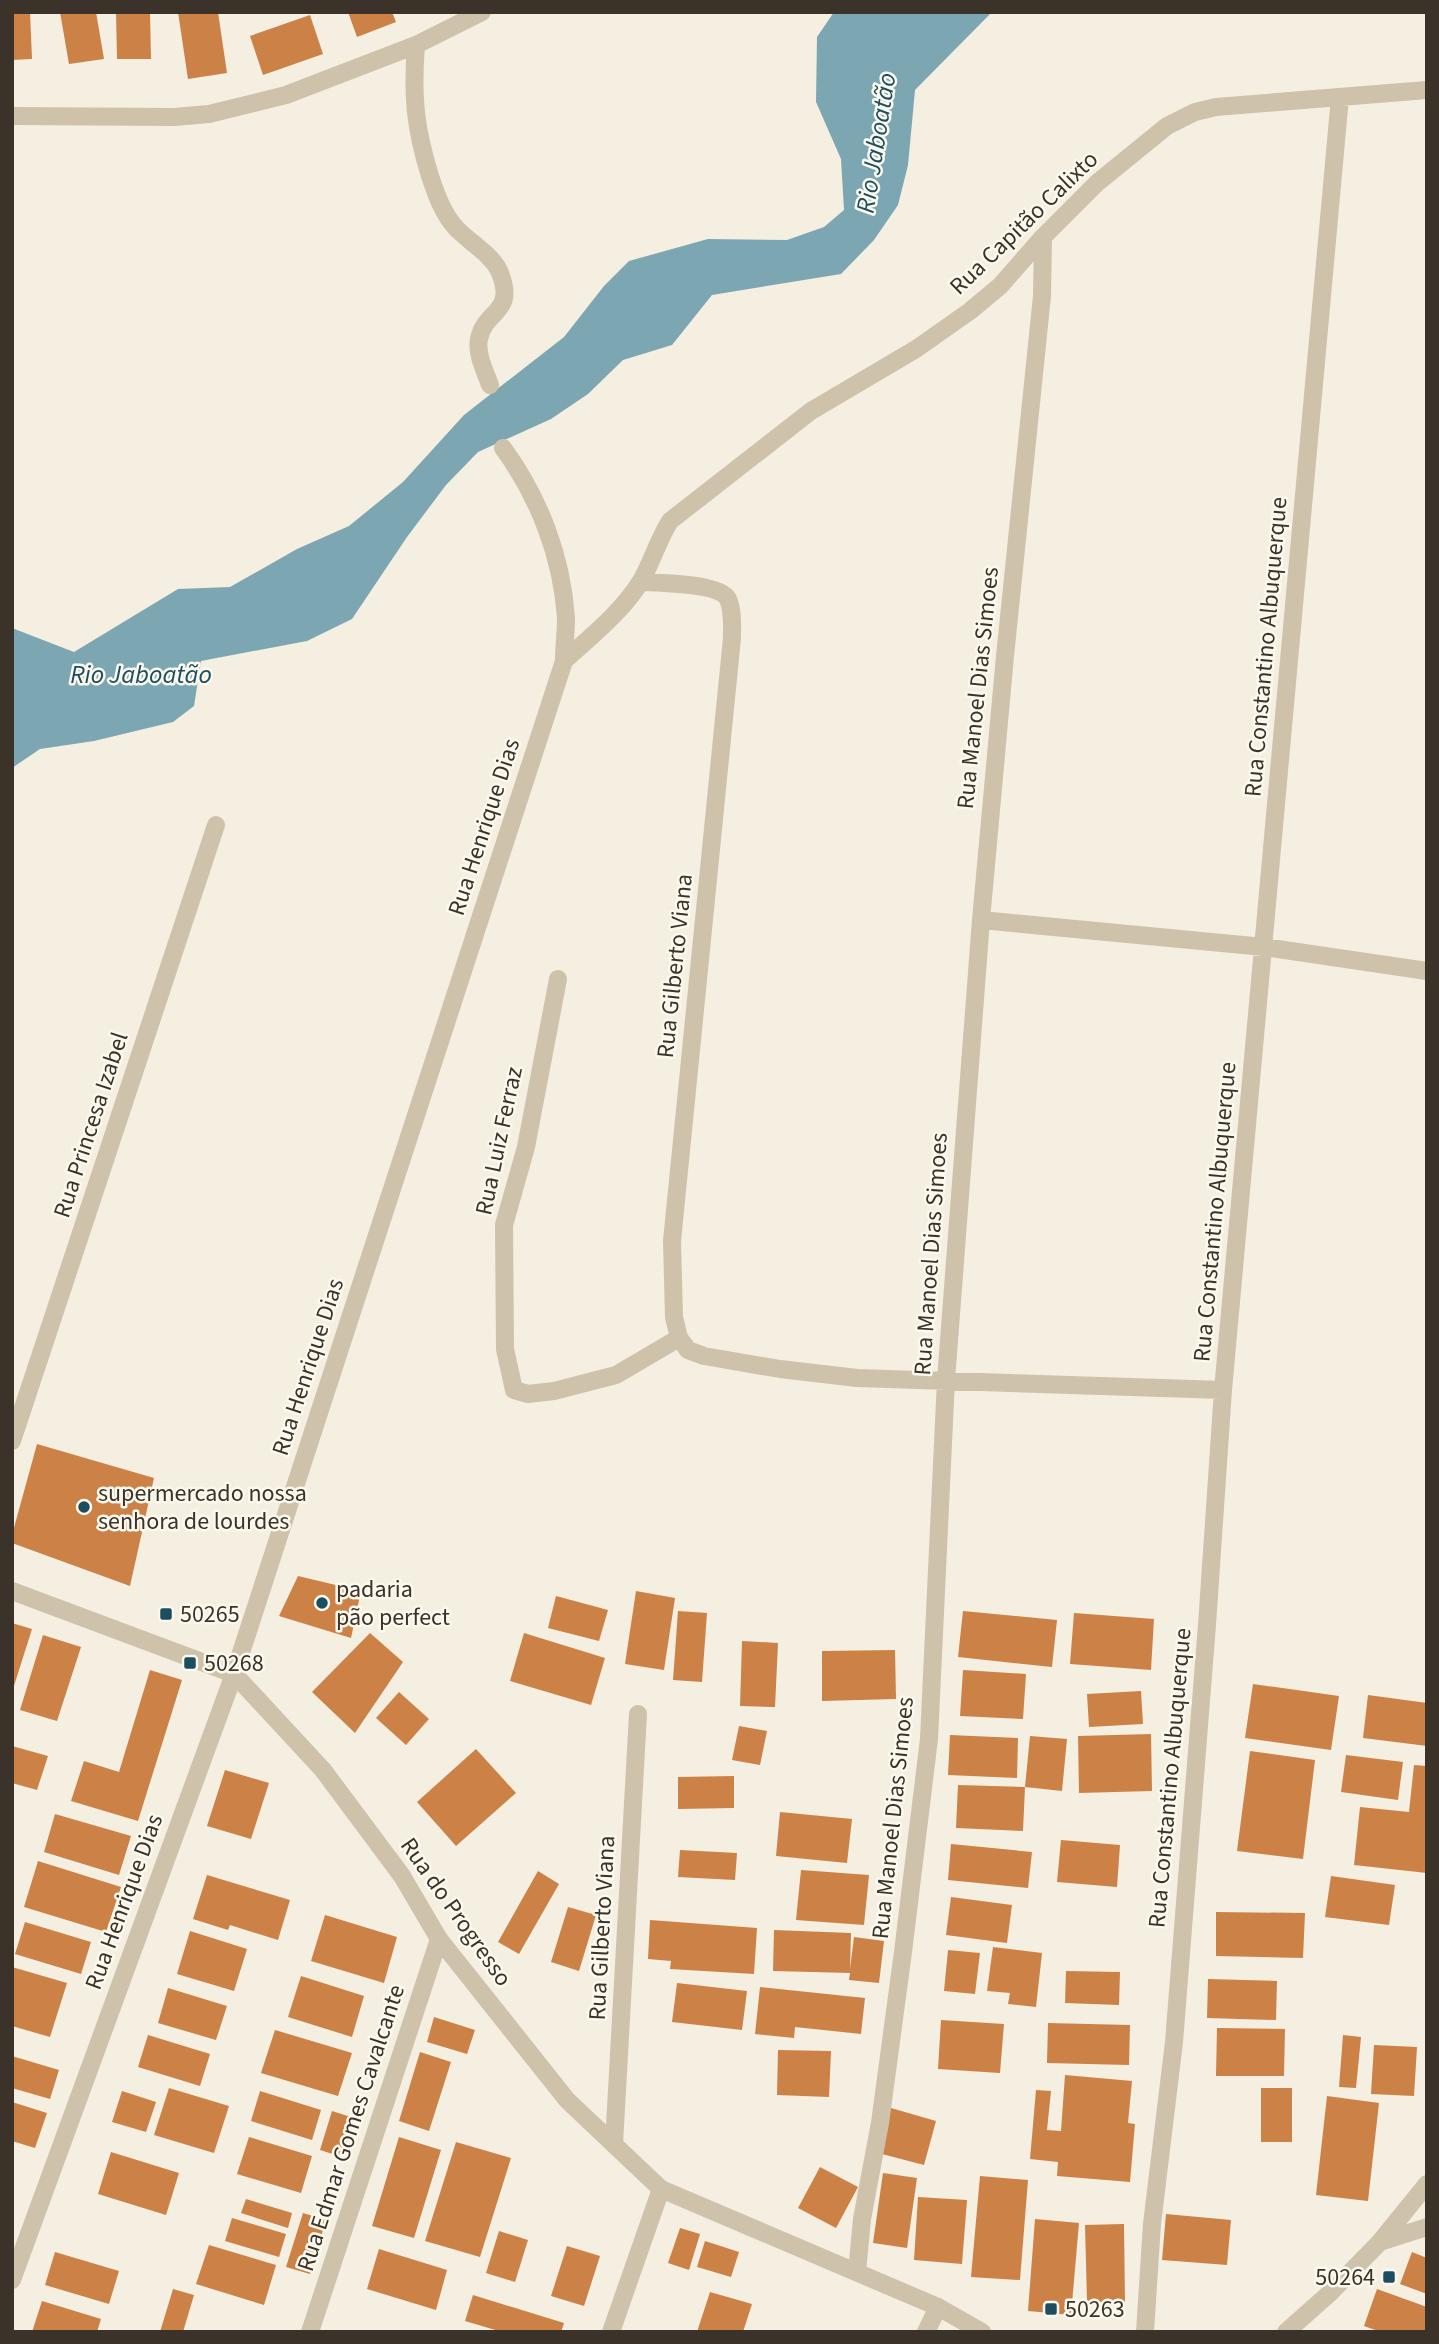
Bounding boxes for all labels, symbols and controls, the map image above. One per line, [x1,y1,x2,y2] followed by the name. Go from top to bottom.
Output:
[847,70,905,216] water label: Rio Jaboatão
[942,143,1106,303] street label: Rua Capitão Calixto
[1235,496,1297,798] street label: Rua Constantino Albuquerque
[948,565,1008,811] street label: Rua Manoel Dias Simoes
[70,656,212,693] water label: Rio Jaboatão
[439,734,529,920] street label: Rua Henrique Dias
[648,872,702,1060] street label: Rua Gilberto Viana
[45,1028,137,1222] street label: Rua Princesa Izabel
[1184,1061,1246,1363] street label: Rua Constantino Albuquerque
[466,1064,532,1218] street label: Rua Luiz Ferraz
[905,1131,957,1377] street label: Rua Manoel Dias Simoes
[263,1274,353,1460] street label: Rua Henrique Dias
[98,1476,307,1539] place label: supermercado nossa senhora de lourdes
[76,1499,92,1515] marker: supermercado nossa senhora de lourdes
[336,1572,450,1635] place label: padaria pão perfect
[314,1595,330,1611] marker: padaria pão perfect
[180,1597,240,1632] place label: 50265
[158,1606,174,1622] marker: 50265
[1139,1627,1201,1929] street label: Rua Constantino Albuquerque
[204,1646,264,1681] place label: 50268
[182,1655,198,1671] marker: 50268
[863,1695,923,1941] street label: Rua Manoel Dias Simoes
[76,1809,172,1995] street label: Rua Henrique Dias
[392,1830,520,1994] street label: Rua do Progresso
[580,1835,624,2021] street label: Rua Gilberto Viana
[288,1980,414,2276] street label: Rua Edmar Gomes Cavalcante
[1315,2260,1375,2295] place label: 50264
[1381,2269,1397,2285] marker: 50264
[1065,2292,1125,2327] place label: 50263
[1043,2301,1059,2317] marker: 50263

